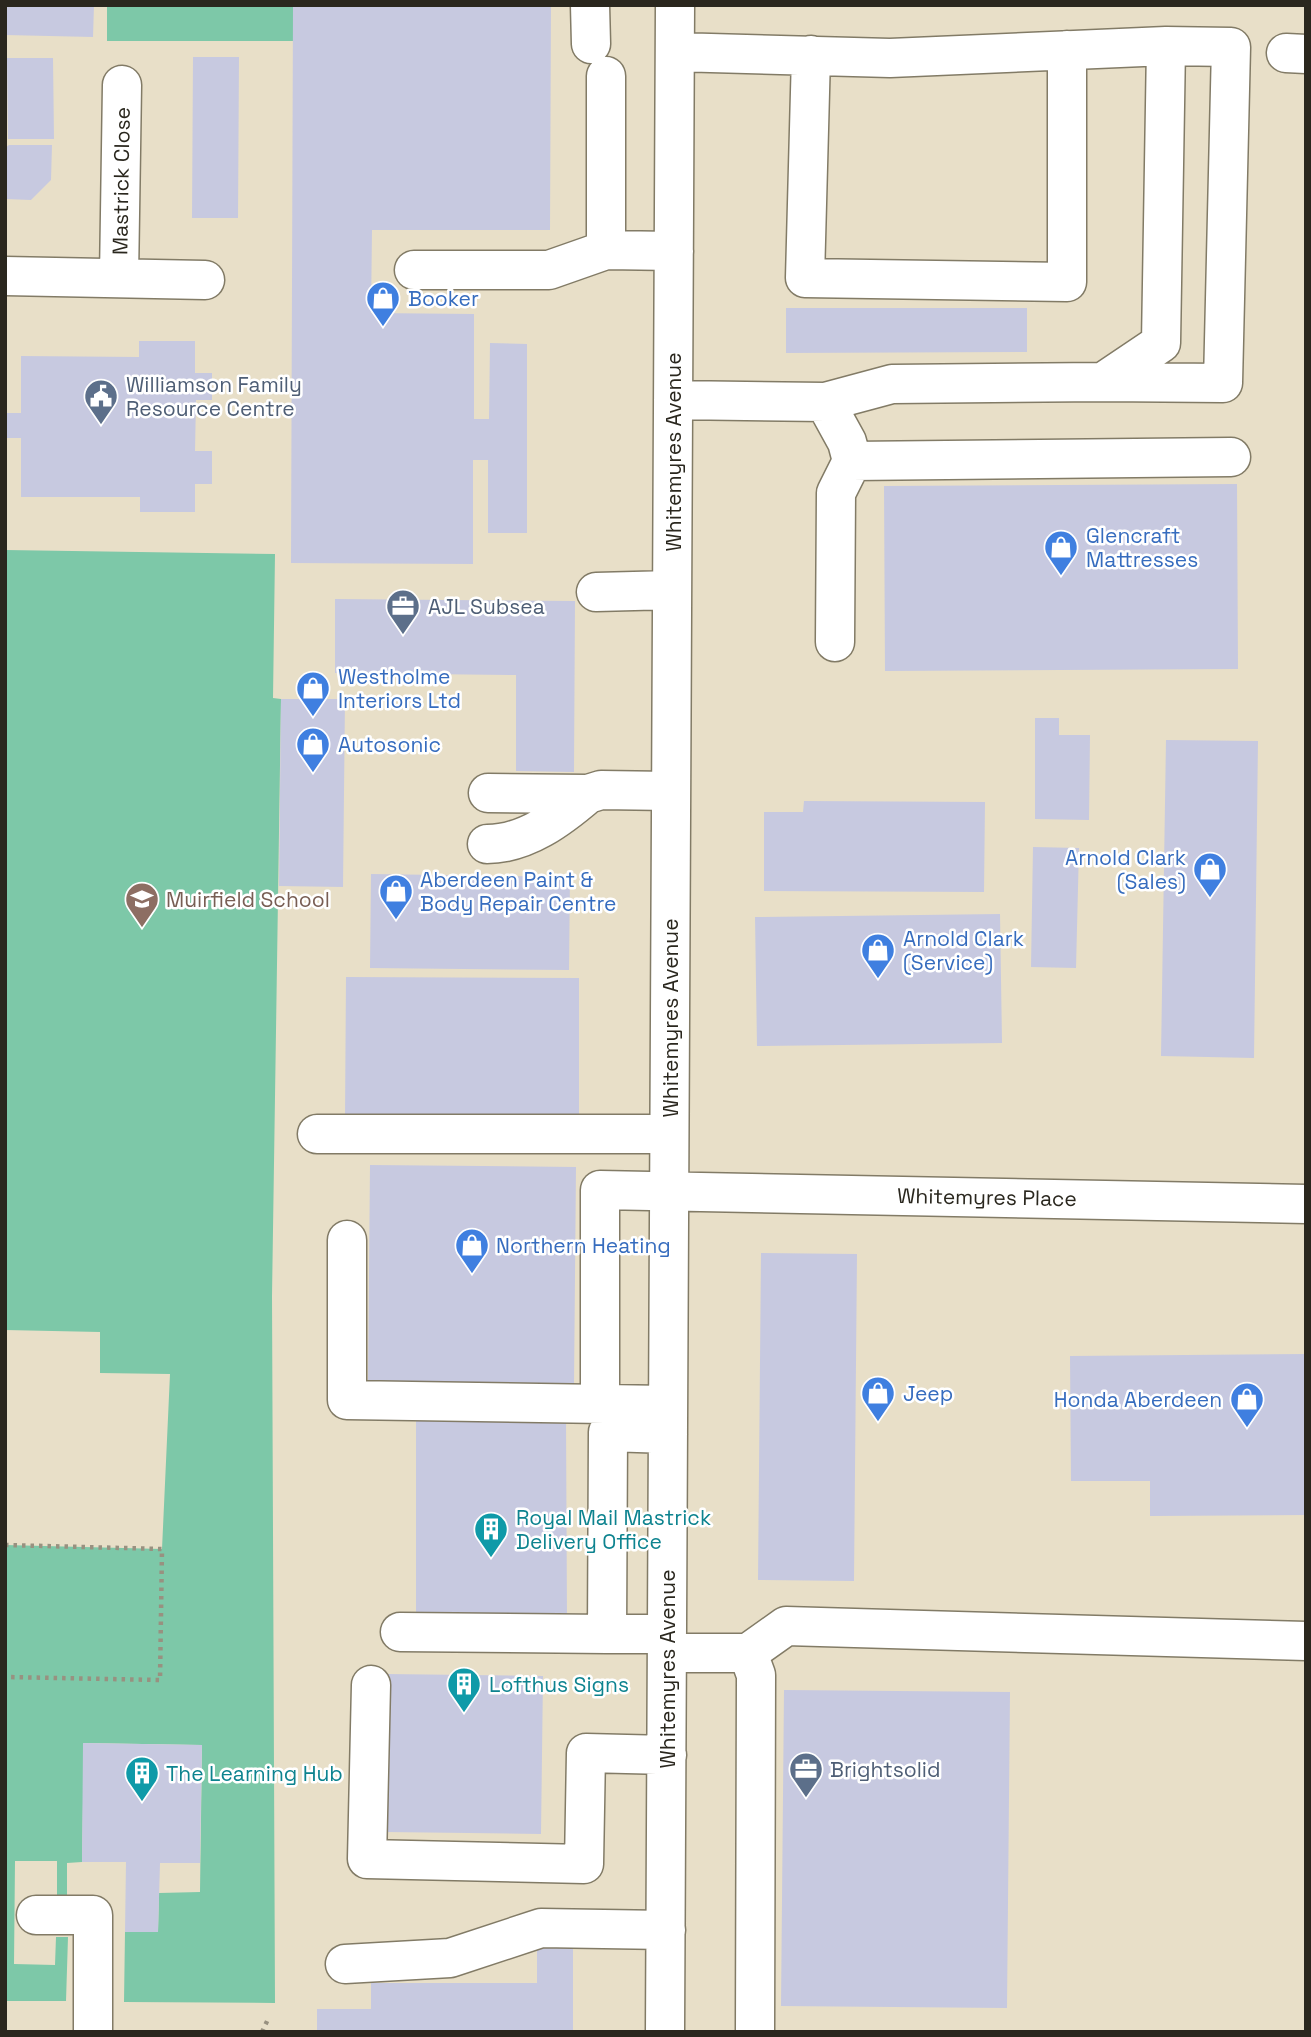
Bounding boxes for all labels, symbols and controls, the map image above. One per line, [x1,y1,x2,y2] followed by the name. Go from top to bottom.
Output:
[106,107,136,255] street label: Mastrick Close
[364,279,402,328] shop icon: Booker
[408,285,479,312] place label: Booker
[660,352,687,552] street label: Whitemyres Avenue
[126,371,302,422] place label: Williamson Family Resource Centre
[82,377,120,426] public building icon: Williamson Family Resource Centre
[1086,522,1198,573] place label: Glencraft Mattresses
[1042,528,1080,577] shop icon: Glencraft Mattresses
[384,587,422,636] office icon: AJL Subsea
[428,593,545,620] place label: AJL Subsea
[338,663,461,714] place label: Westholme Interiors Ltd
[294,669,332,718] shop icon: Westholme Interiors Ltd
[294,725,332,774] shop icon: Autosonic
[338,731,441,758] place label: Autosonic
[1065,844,1186,895] place label: Arnold Clark (Sales)
[1191,850,1229,899] shop icon: Arnold Clark (Sales)
[420,866,617,917] place label: Aberdeen Paint & Body Repair Centre
[377,872,415,921] shop icon: Aberdeen Paint & Body Repair Centre
[123,880,161,929] school or university icon: Muirfield School
[166,886,330,913] place label: Muirfield School
[657,918,684,1118] street label: Whitemyres Avenue
[903,925,1024,976] place label: Arnold Clark (Service)
[859,931,897,980] shop icon: Arnold Clark (Service)
[897,1182,1077,1212] street label: Whitemyres Place
[453,1226,491,1275] shop icon: Northern Heating
[496,1232,671,1259] place label: Northern Heating
[859,1374,897,1423] shop icon: Jeep
[903,1380,953,1407] place label: Jeep
[1228,1380,1266,1429] shop icon: Honda Aberdeen
[1054,1386,1222,1413] place label: Honda Aberdeen
[516,1504,711,1555] place label: Royal Mail Mastrick Delivery Office
[472,1510,510,1559] building icon: Royal Mail Mastrick Delivery Office
[654,1569,681,1769] street label: Whitemyres Avenue
[445,1665,483,1714] building icon: Lofthus Signs
[489,1671,629,1698] place label: Lofthus Signs
[787,1750,825,1799] office icon: Brightsolid
[123,1754,161,1803] building icon: The Learning Hub
[830,1756,941,1783] place label: Brightsolid
[166,1760,343,1787] place label: The Learning Hub

